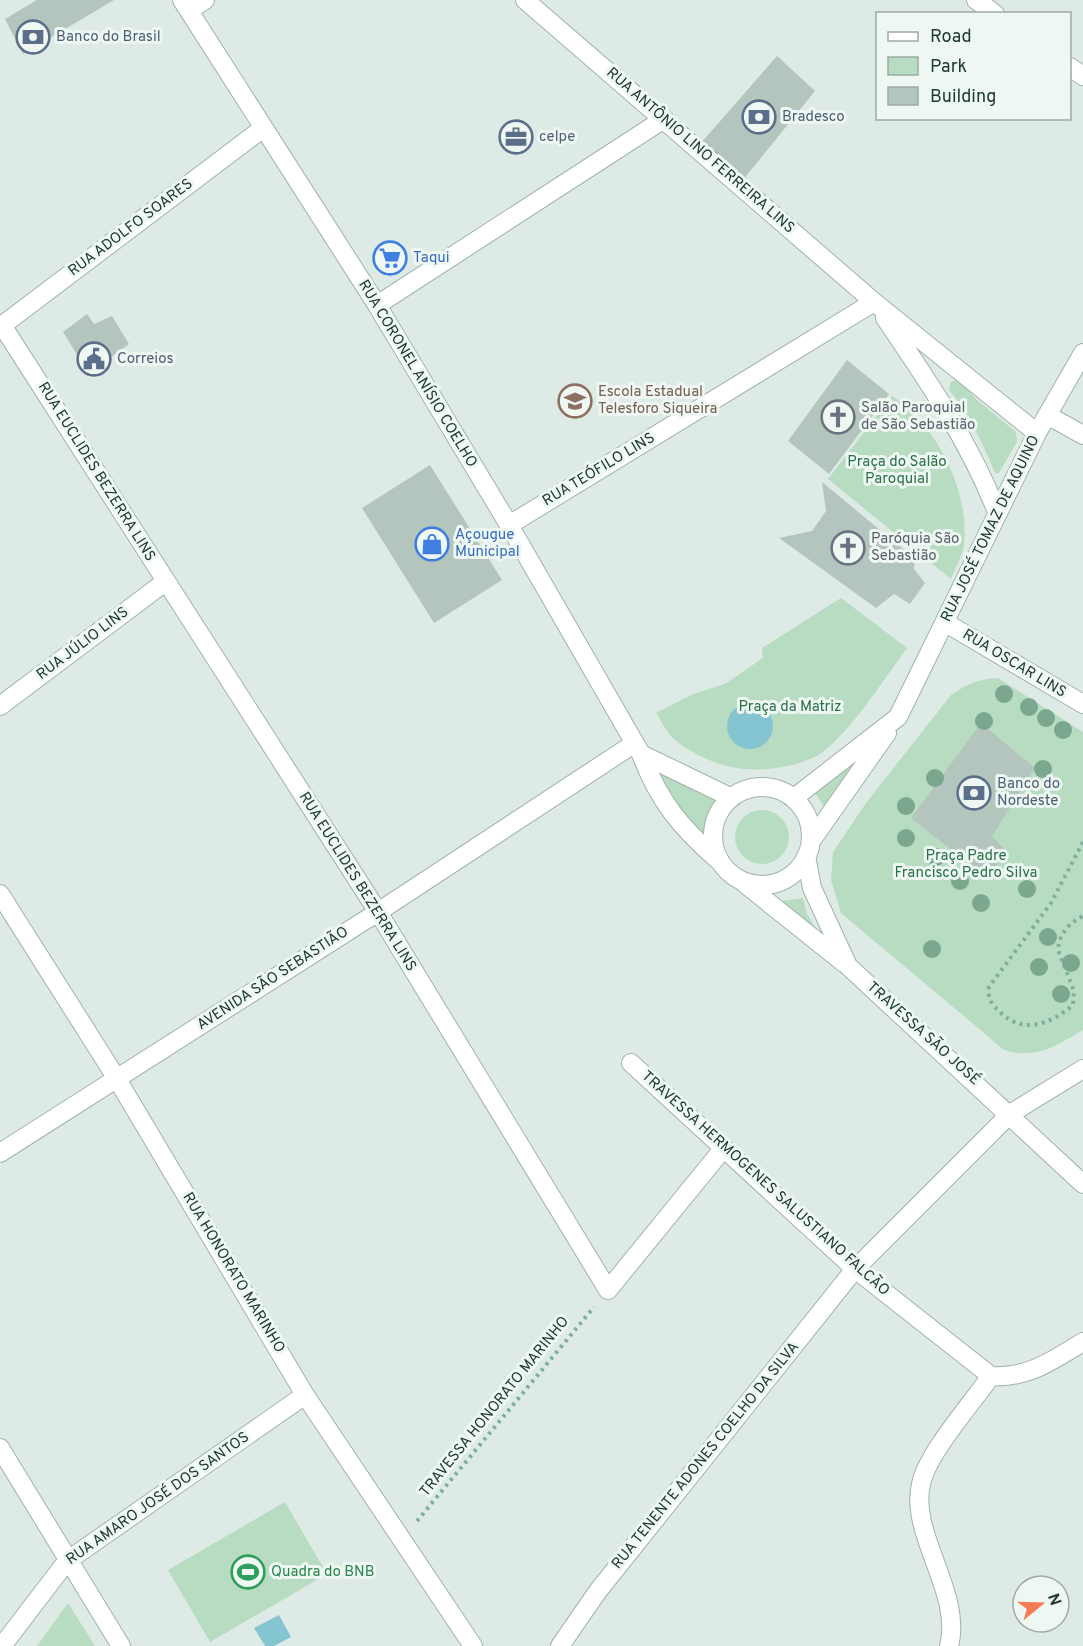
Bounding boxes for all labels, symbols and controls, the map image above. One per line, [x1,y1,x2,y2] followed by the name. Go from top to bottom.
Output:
[876,12,1071,120] legend
[15,19,51,55] bank icon: Banco do Brasil
[930,26,972,49] text: Road
[56,28,161,47] place label: Banco do Brasil
[930,56,967,79] text: Park
[602,62,799,238] street label: RUA ANTÔNIO LINO FERREIRA LINS
[930,86,996,109] text: Building
[741,99,777,135] bank icon: Bradesco
[782,108,845,127] place label: Bradesco
[498,119,534,155] office icon: celpe
[539,128,575,147] place label: celpe
[65,175,197,281] street label: RUA ADOLFO SOARES
[372,240,408,276] supermarket icon: Taqui
[413,249,450,268] place label: Taqui
[353,276,482,471] street label: RUA CORONEL ANÍSIO COELHO
[76,341,112,377] public building icon: Correios
[117,350,173,369] place label: Correios
[33,379,159,565] street label: RUA EUCLIDES BEZERRA LINS
[557,383,593,419] school or university icon: Escola Estadual Telesforo Siqueira
[598,383,717,419] place label: Escola Estadual Telesforo Siqueira
[820,399,856,435] church icon: Salão Paroquial de São Sebastião
[861,399,975,435] place label: Salão Paroquial de São Sebastião
[538,427,659,511] street label: RUA TEÓFILO LINS
[937,432,1045,625] street label: RUA JOSÉ TOMAZ DE AQUINO
[847,453,947,489] park label: Praça do Salão Paroquial
[414,526,450,562] shop icon: Açougue Municipal
[455,526,520,562] place label: Açougue Municipal
[830,530,866,566] church icon: Paróquia São Sebastião
[871,530,959,566] place label: Paróquia São Sebastião
[32,602,133,685] street label: RUA JÚLIO LINS
[959,626,1069,702] street label: RUA OSCAR LINS
[738,698,842,717] park label: Praça da Matriz
[956,775,992,811] bank icon: Banco do Nordeste
[997,775,1060,811] place label: Banco do Nordeste
[294,789,420,975] street label: RUA EUCLIDES BEZERRA LINS
[895,847,1037,883] park label: Praça Padre Francisco Pedro Silva
[193,922,352,1035] street label: AVENIDA SÃO SEBASTIÃO
[862,977,984,1090] street label: TRAVESSA SÃO JOSÉ
[637,1067,894,1301] street label: TRAVESSA HERMOGENES SALUSTIANO FALCÃO
[178,1189,288,1357] street label: RUA HONORATO MARINHO
[416,1313,574,1501] street label: TRAVESSA HONORATO MARINHO
[608,1338,804,1574] street label: RUA TENENTE ADONES COELHO DA SILVA
[62,1427,253,1570] street label: RUA AMARO JOSÉ DOS SANTOS
[230,1554,266,1590] sports icon: Quadra do BNB
[271,1563,375,1582] place label: Quadra do BNB
[1011,1574,1071,1634] north arrow
[1042,1591,1065,1608] text: N

